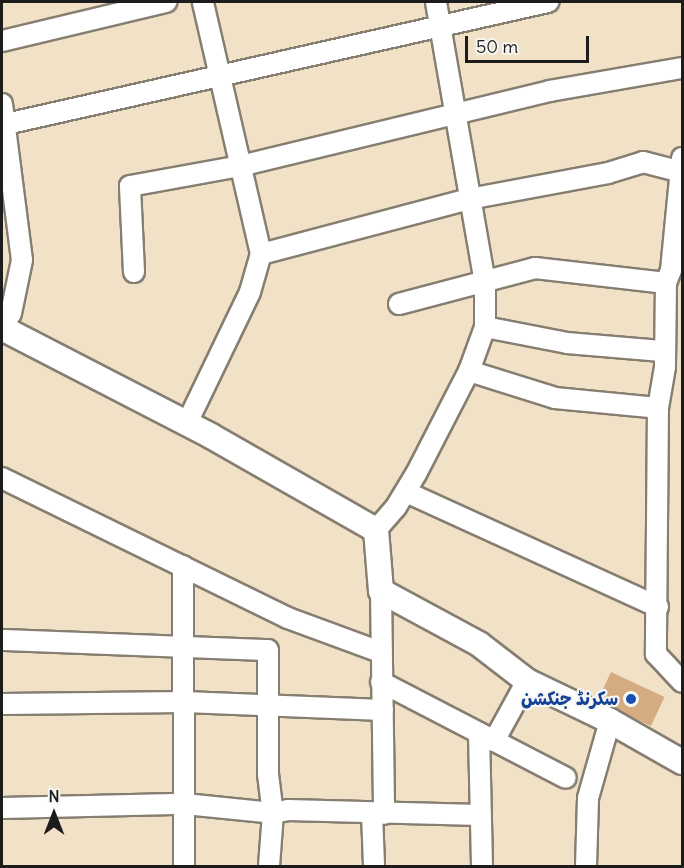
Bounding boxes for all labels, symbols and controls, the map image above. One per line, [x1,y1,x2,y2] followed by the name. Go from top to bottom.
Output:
[468,24,592,62] scale bar
[476,35,518,58] text: 50 m
[521,688,618,710] place label: سکرنڈ جنکشن
[622,690,640,708] marker: سکرنڈ جنکشن
[24,784,84,844] north arrow
[48,786,60,806] text: N

